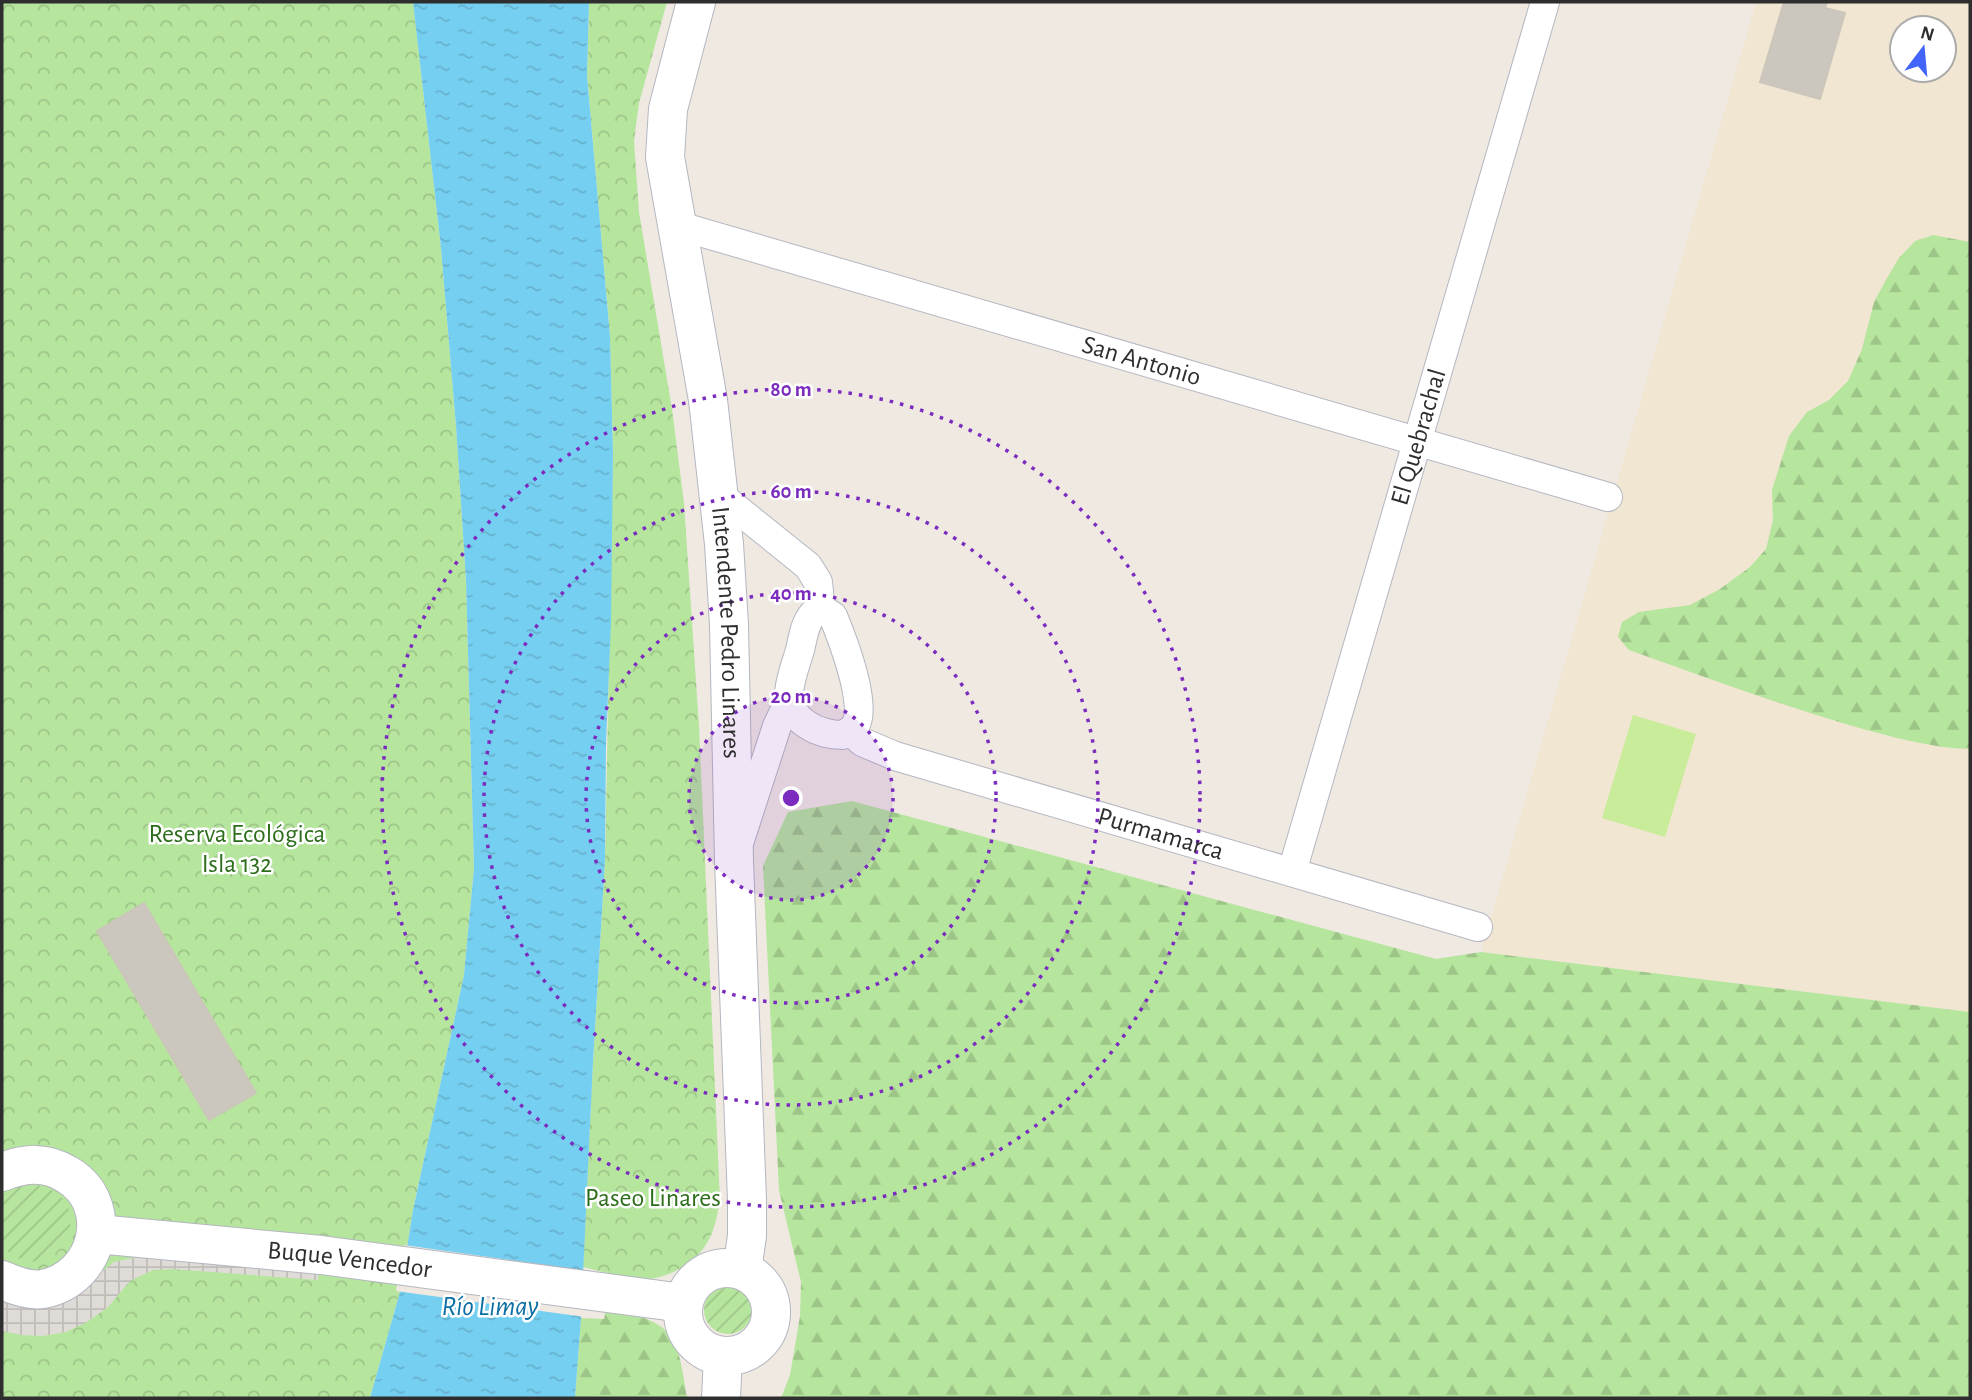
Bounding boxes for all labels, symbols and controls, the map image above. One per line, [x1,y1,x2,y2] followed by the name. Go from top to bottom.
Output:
[1888,14,1958,84] north arrow
[1918,23,1936,45] text: N
[1079,331,1204,391] street label: San Antonio
[1386,366,1451,508] street label: El Quebrachal
[770,379,812,400] text: 80 m
[770,481,812,502] text: 60 m
[707,505,745,759] street label: Intendente Pedro Linares
[770,583,812,604] text: 40 m
[771,686,811,707] text: 20 m
[779,786,803,810] centre of rings
[1095,803,1227,865] street label: Purmamarca
[148,821,326,877] park label: Reserva Ecológica Isla 132
[585,1185,721,1211] park label: Paseo Linares
[266,1237,434,1283] street label: Buque Vencedor
[441,1293,539,1321] water label: Río Limay

